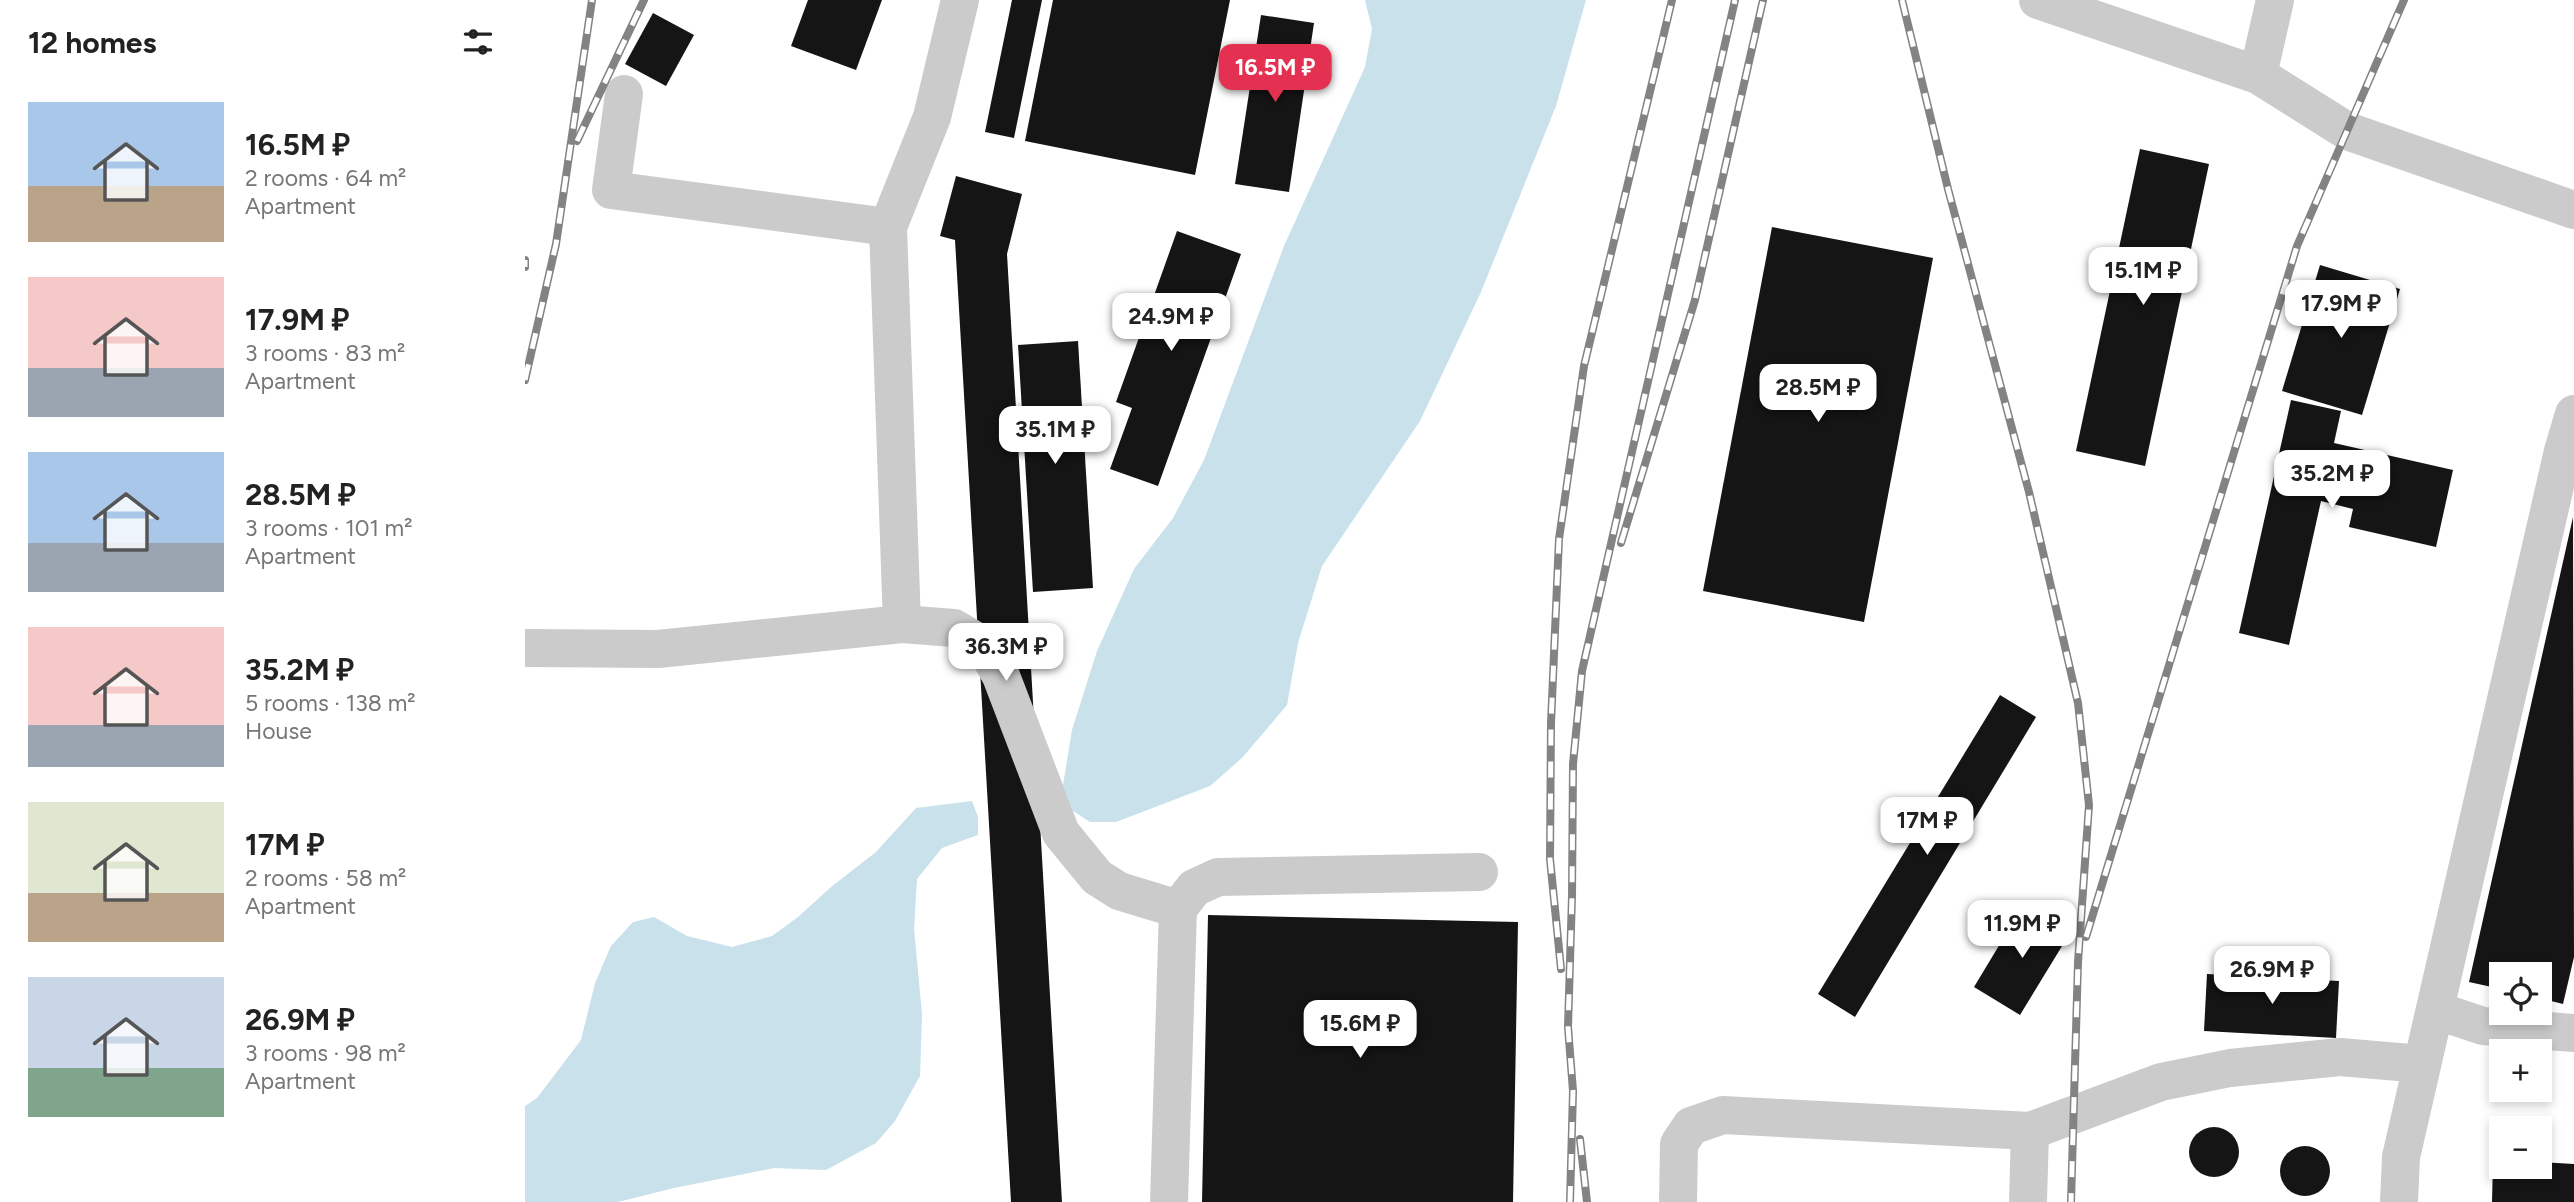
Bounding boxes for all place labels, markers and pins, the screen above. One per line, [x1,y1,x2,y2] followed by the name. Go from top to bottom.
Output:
[1210,44,1340,104] pin: 16.5M ₽
[2078,247,2208,307] pin: 15.1M ₽
[2276,280,2406,340] pin: 17.9M ₽
[1106,294,1236,353] pin: 24.9M ₽
[1753,364,1883,424] pin: 28.5M ₽
[990,406,1120,466] pin: 35.1M ₽
[2267,450,2397,510] pin: 35.2M ₽
[941,624,1071,683] pin: 36.3M ₽
[1878,798,1976,857] pin: 17M ₽
[1957,900,2087,960] pin: 11.9M ₽
[2207,946,2337,1006] pin: 26.9M ₽
[1295,1000,1425,1060] pin: 15.6M ₽

